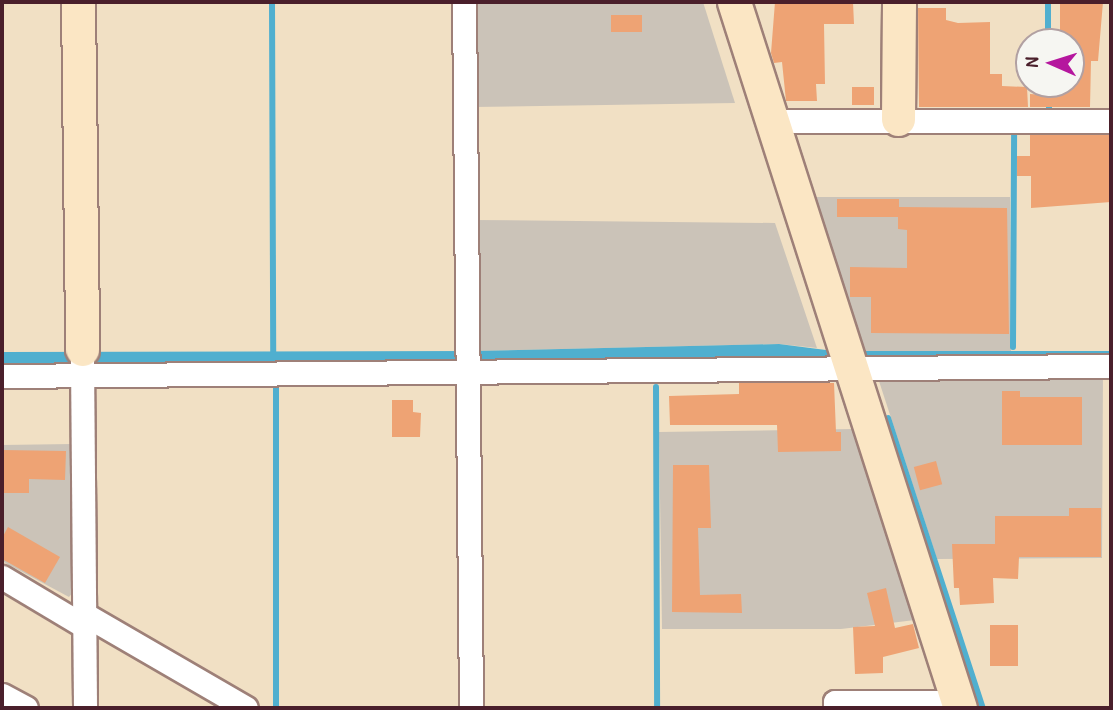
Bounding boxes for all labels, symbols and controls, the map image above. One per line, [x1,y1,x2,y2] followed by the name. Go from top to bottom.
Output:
[1015,28,1085,98] north arrow
[1018,56,1044,68] text: N

